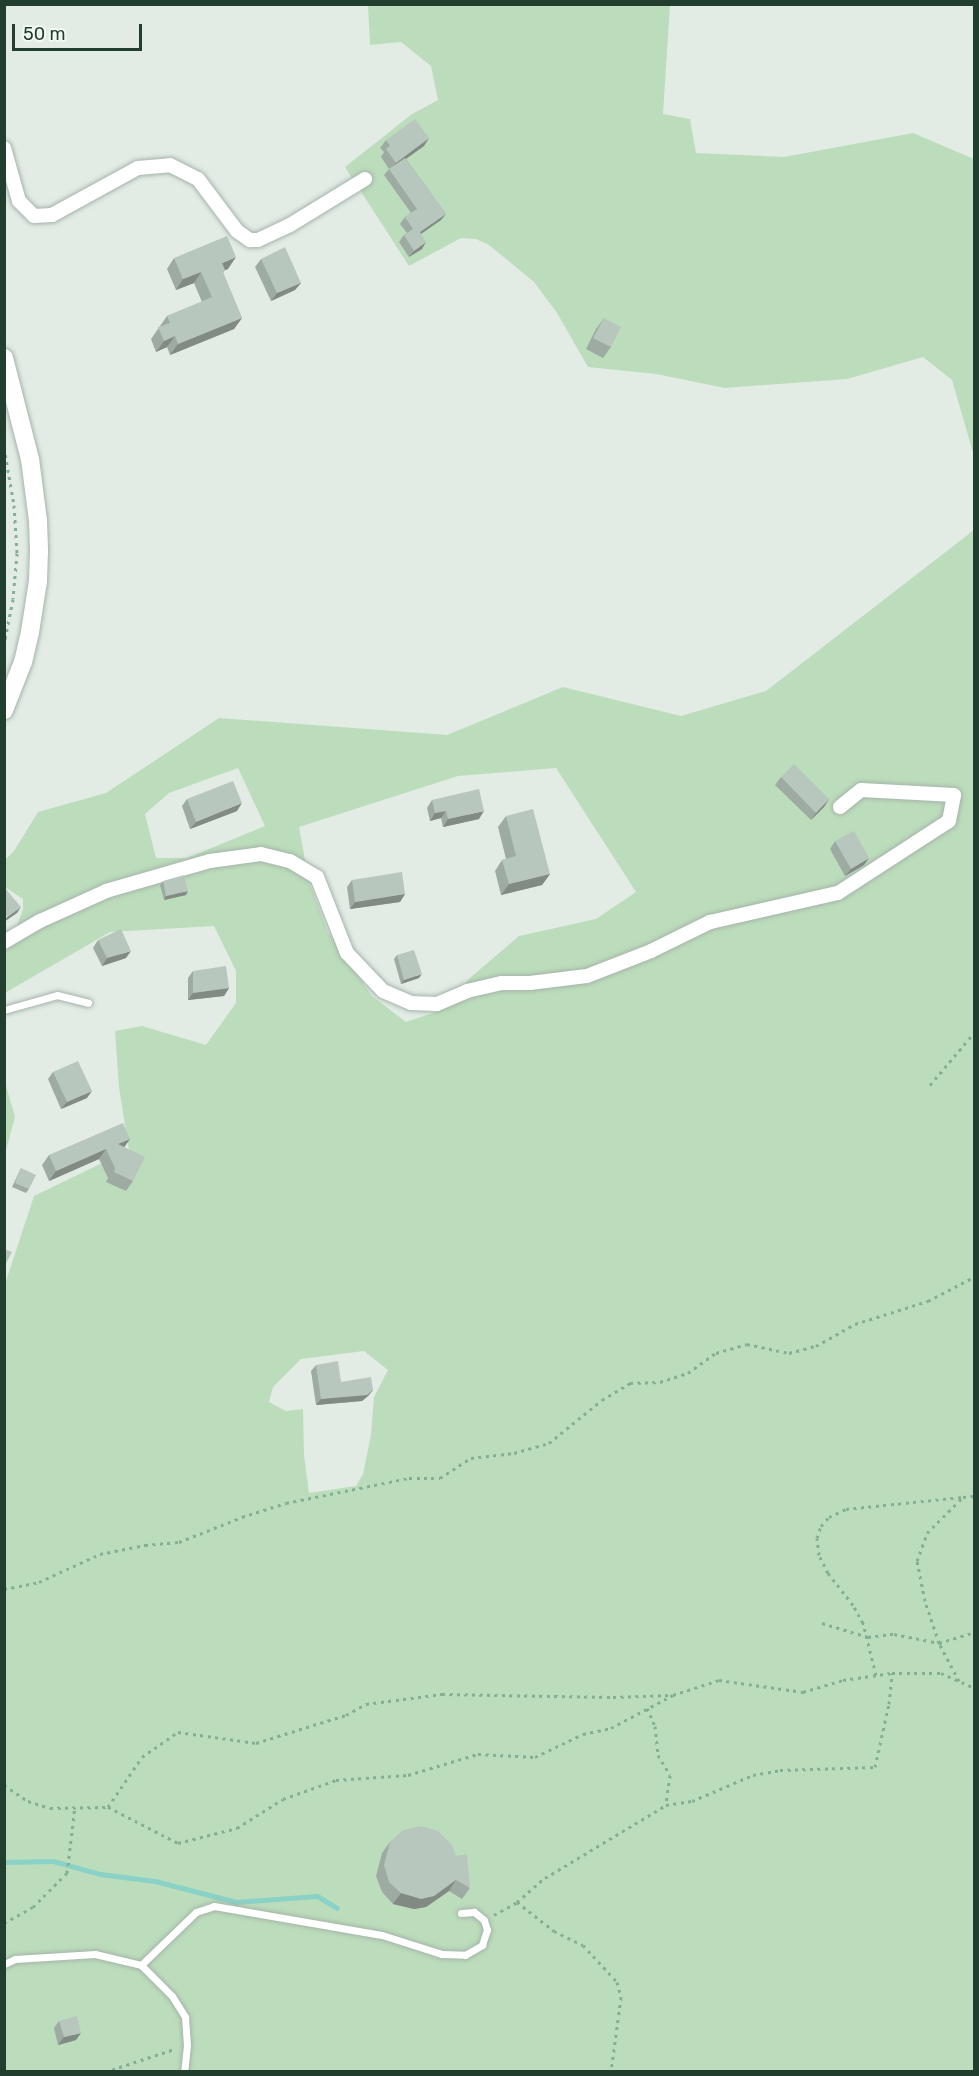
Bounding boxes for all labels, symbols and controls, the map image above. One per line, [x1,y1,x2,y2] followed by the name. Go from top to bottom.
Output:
[15,12,146,50] scale bar
[23,23,66,45] text: 50 m

